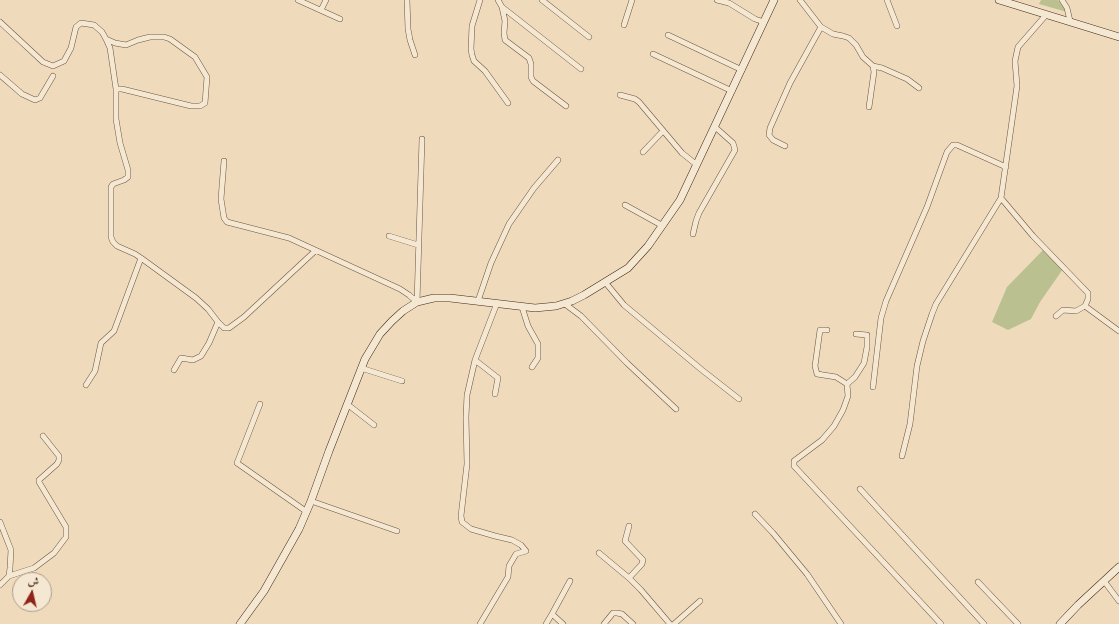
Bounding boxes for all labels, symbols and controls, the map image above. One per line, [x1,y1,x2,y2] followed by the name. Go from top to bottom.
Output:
[12,572,52,612] north arrow
[27,572,40,590] text: ش

